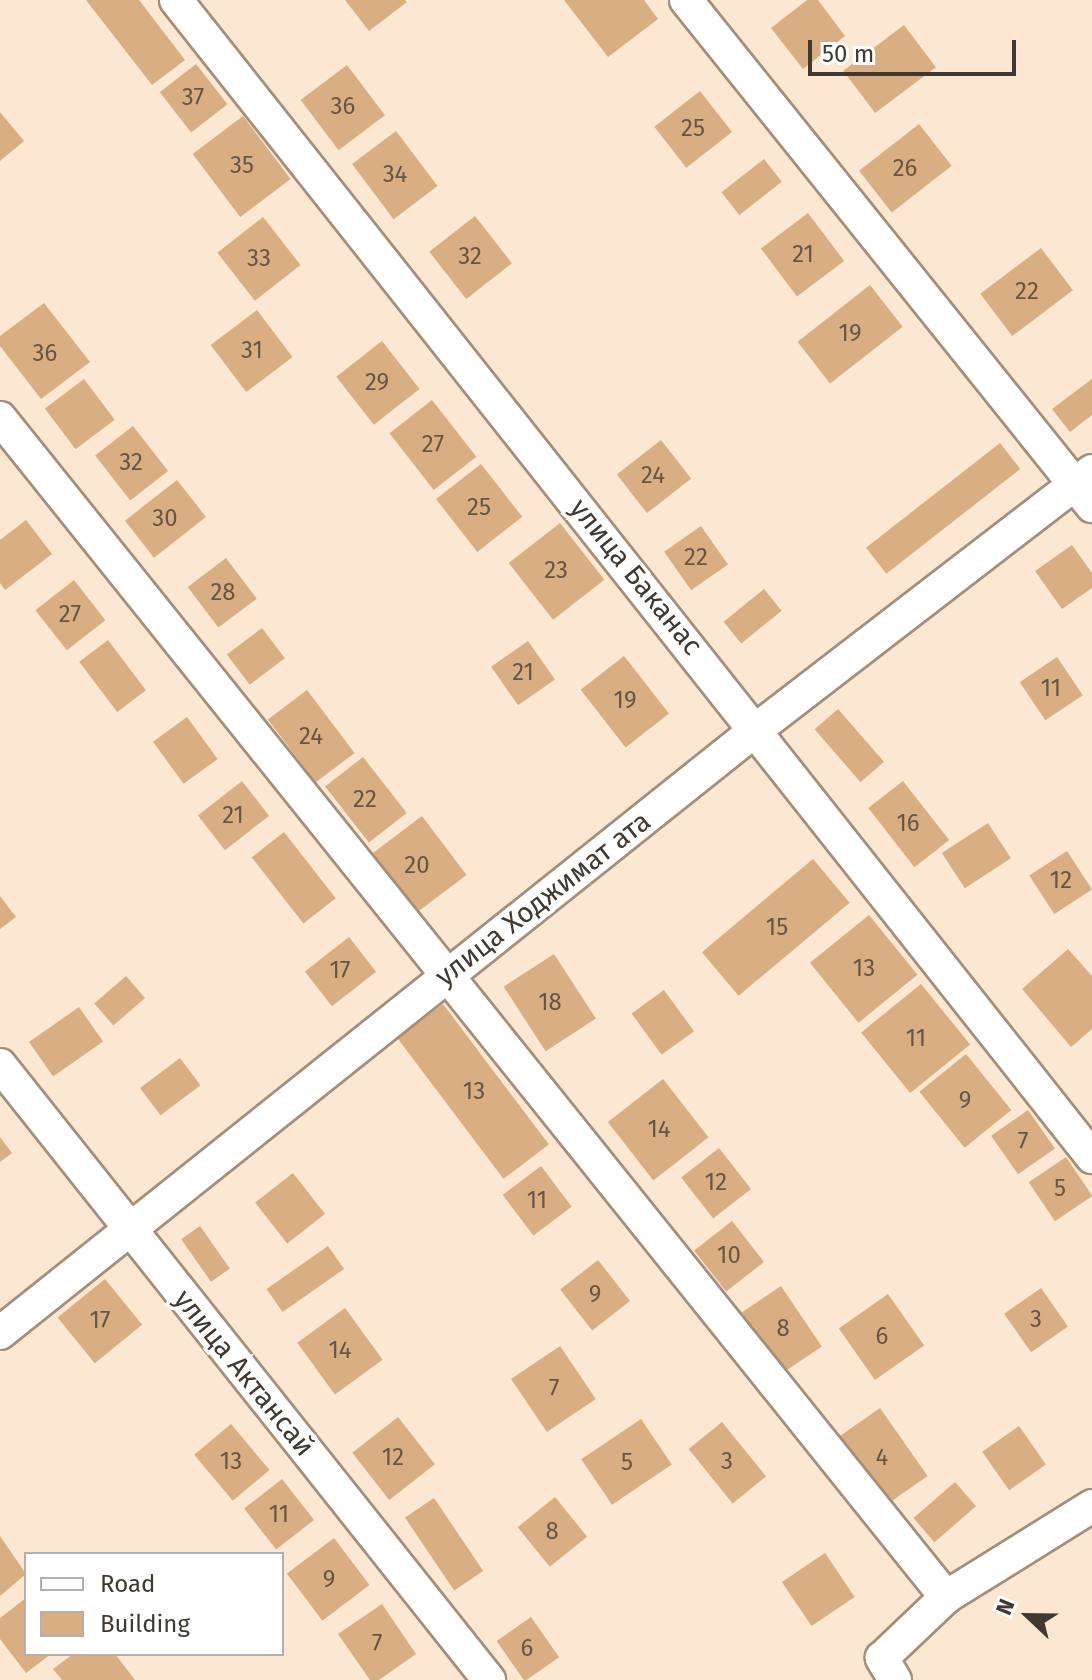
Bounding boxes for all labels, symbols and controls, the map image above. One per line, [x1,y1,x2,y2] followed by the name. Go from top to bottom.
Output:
[812,24,1020,74] scale bar
[822,40,874,68] text: 50 m
[182,84,204,112] house number: 37
[331,93,355,121] house number: 36
[681,115,705,143] house number: 25
[230,152,254,180] house number: 35
[893,155,917,183] house number: 26
[383,161,407,189] house number: 34
[792,241,814,269] house number: 21
[458,243,482,271] house number: 32
[247,245,271,273] house number: 33
[1015,278,1039,306] house number: 22
[839,320,861,348] house number: 19
[241,337,263,365] house number: 31
[33,340,57,368] house number: 36
[365,369,389,397] house number: 29
[422,431,444,459] house number: 27
[119,449,143,477] house number: 32
[641,462,665,490] house number: 24
[563,492,709,662] street label: улица Баканас
[467,494,491,522] house number: 25
[152,505,178,533] house number: 30
[684,544,708,572] house number: 22
[544,557,568,585] house number: 23
[210,579,236,607] house number: 28
[59,601,81,629] house number: 27
[512,659,534,687] house number: 21
[1041,675,1061,703] house number: 11
[614,687,636,715] house number: 19
[299,723,323,751] house number: 24
[353,786,377,814] house number: 22
[222,802,244,830] house number: 21
[429,805,657,993] street label: улица Ходжимат ата
[896,810,920,838] house number: 16
[404,852,430,880] house number: 20
[1050,867,1072,895] house number: 12
[766,914,788,942] house number: 15
[853,955,875,983] house number: 13
[329,957,351,985] house number: 17
[538,989,562,1017] house number: 18
[906,1025,926,1053] house number: 11
[463,1078,485,1106] house number: 13
[959,1087,971,1115] house number: 9
[647,1116,671,1144] house number: 14
[1018,1128,1028,1156] house number: 7
[705,1169,727,1197] house number: 12
[1054,1175,1066,1203] house number: 5
[527,1187,547,1215] house number: 11
[717,1242,741,1270] house number: 10
[589,1281,601,1309] house number: 9
[167,1283,321,1463] street label: улица Актансай
[1030,1306,1042,1334] house number: 3
[89,1307,111,1335] house number: 17
[776,1315,790,1343] house number: 8
[876,1323,888,1351] house number: 6
[328,1337,352,1365] house number: 14
[549,1375,559,1403] house number: 7
[382,1444,404,1472] house number: 12
[876,1444,888,1472] house number: 4
[220,1448,242,1476] house number: 13
[721,1448,733,1476] house number: 3
[621,1449,633,1477] house number: 5
[269,1501,289,1529] house number: 11
[545,1518,559,1546] house number: 8
[24,1552,284,1656] legend
[323,1566,335,1594] house number: 9
[100,1570,155,1598] text: Road
[988,1576,1068,1656] north arrow
[990,1595,1021,1619] text: N
[100,1610,190,1638] text: Building
[372,1630,382,1658] house number: 7
[521,1635,533,1663] house number: 6

